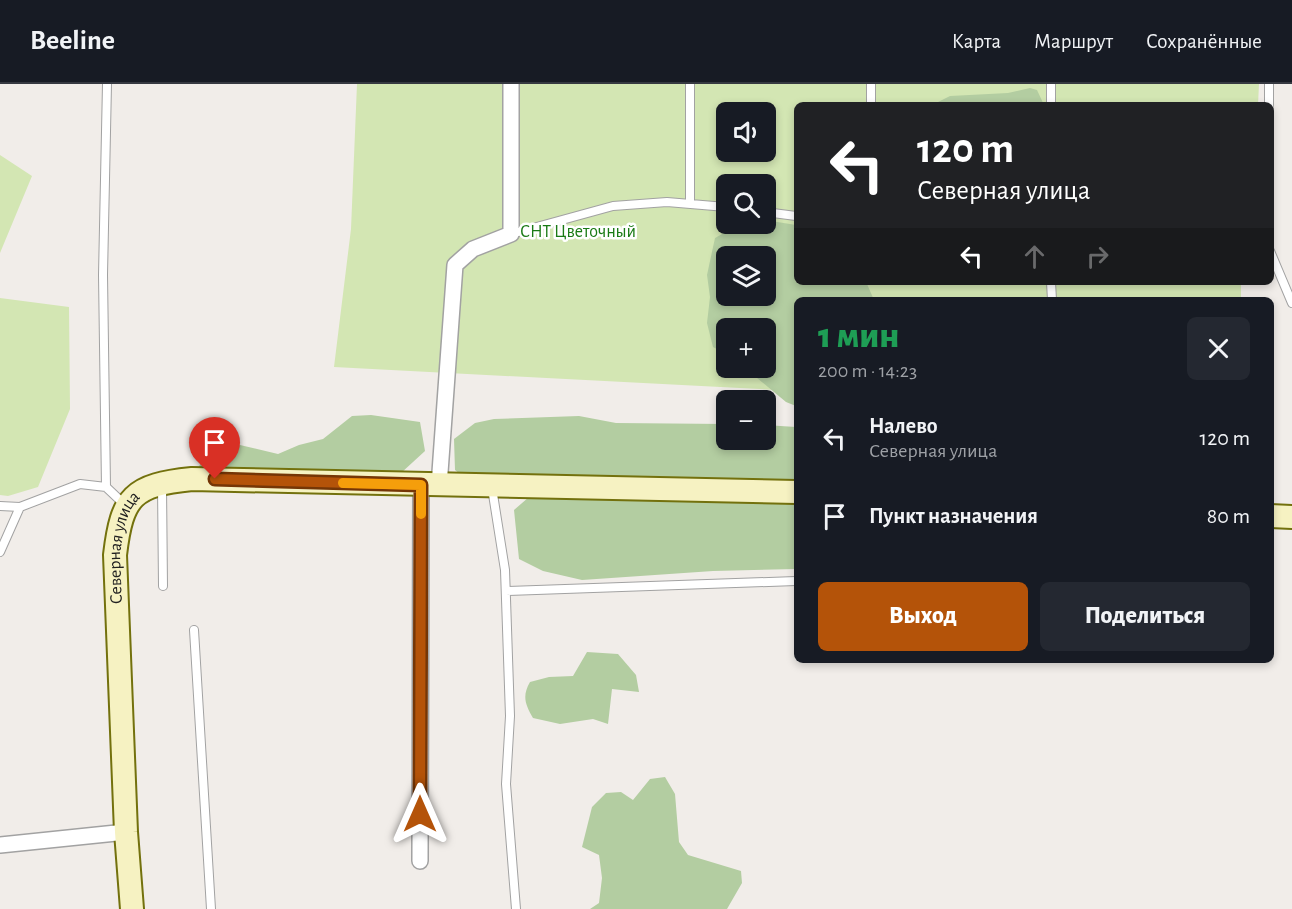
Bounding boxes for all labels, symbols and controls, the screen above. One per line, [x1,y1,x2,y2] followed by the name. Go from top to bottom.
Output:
[30,27,115,55] text: Beeline
[952,31,1001,52] text: Карта
[1034,31,1113,52] text: Маршрут
[1146,31,1262,52] text: Сохранённые
[716,102,776,450] map controls
[716,102,776,162] button: sound
[818,126,896,204] icon: left
[917,128,1014,170] text: 120 m
[716,174,776,234] button: search
[917,177,1090,204] text: Северная улица
[520,223,636,241] park label: СНТ Цветочный
[955,240,988,273] icon: left
[1018,240,1051,273] icon: ahead
[1081,240,1114,273] icon: right
[716,246,776,306] button: layers
[1187,317,1250,380] button: close
[716,318,776,378] button: +
[818,318,900,354] text: 1 мин
[818,361,917,381] text: 200 m · 14:23
[716,390,776,450] button: −
[869,415,938,437] text: Налево
[189,417,240,479] pin
[818,422,851,455] icon: left
[198,426,231,459] icon: arrive
[1200,427,1250,449] text: 120 m
[869,441,997,461] text: Северная улица
[106,488,143,605] street label: Северная улица
[818,500,851,533] icon: arrive
[869,505,1038,527] text: Пункт назначения
[1207,505,1250,527] text: 80 m
[818,582,1028,651] button: Выход
[1040,582,1250,651] button: Поделиться
[388,782,452,846] position arrow

